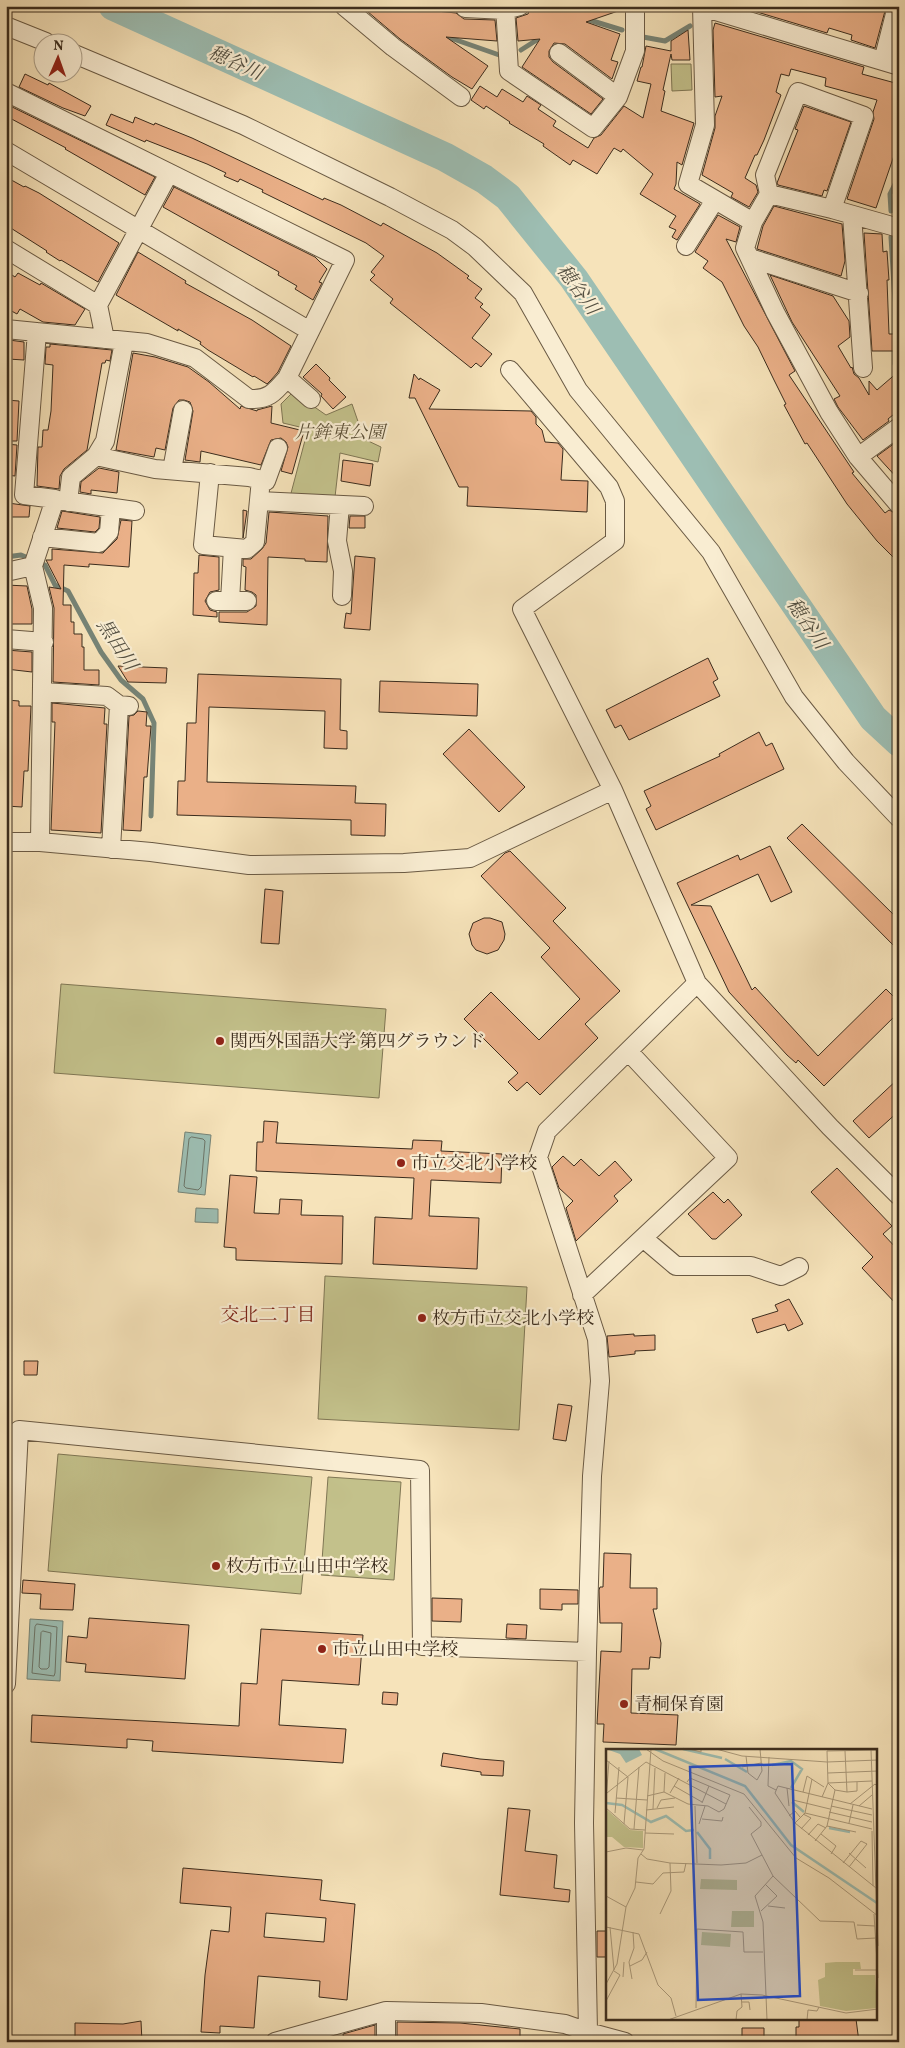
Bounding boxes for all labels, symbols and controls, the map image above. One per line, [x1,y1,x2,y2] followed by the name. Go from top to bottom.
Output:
[32,32,82,82] north arrow
[53,37,64,56] text: N
[204,40,268,88] water label: 穂谷川
[550,259,606,322] water label: 穂谷川
[295,421,388,446] park label: 片鉾東公園
[780,593,834,657] water label: 穂谷川
[90,614,144,678] water label: 黒田川
[230,1030,486,1055] place label: 関西外国語大学 第四グラウンド
[214,1035,226,1047] marker: 関西外国語大学 第四グラウンド
[411,1152,537,1177] place label: 市立交北小学校
[395,1157,407,1169] marker: 市立交北小学校
[220,1303,316,1329] district label: 交北二丁目
[432,1307,594,1332] place label: 枚方市立交北小学校
[416,1312,428,1324] marker: 枚方市立交北小学校
[226,1555,388,1580] place label: 枚方市立山田中学校
[210,1560,222,1572] marker: 枚方市立山田中学校
[332,1638,458,1663] place label: 市立山田中学校
[316,1643,328,1655] marker: 市立山田中学校
[634,1693,724,1718] place label: 青桐保育園
[618,1698,630,1710] marker: 青桐保育園
[606,1749,878,2020] inset map

